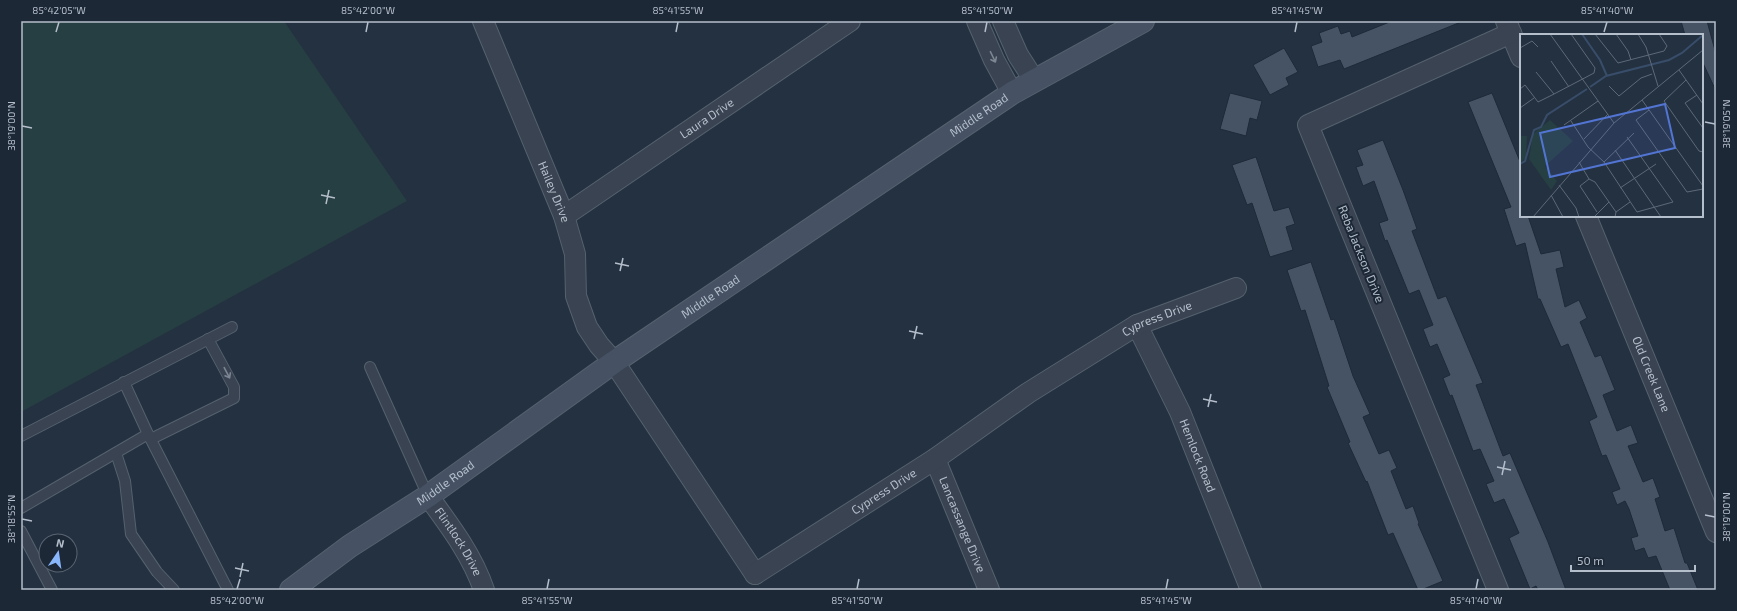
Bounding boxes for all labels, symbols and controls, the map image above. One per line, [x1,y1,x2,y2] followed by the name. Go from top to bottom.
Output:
[32,4,86,16] text: 85°42'05"W
[341,4,396,16] text: 85°42'00"W
[652,4,704,16] text: 85°41'55"W
[961,4,1013,16] text: 85°41'50"W
[1271,4,1323,16] text: 85°41'45"W
[1581,4,1634,16] text: 85°41'40"W
[1520,34,1703,217] inset map
[990,50,997,62] one-way arrow
[946,90,1010,139] street label: Middle Road
[677,94,736,141] street label: Laura Drive
[1720,99,1732,149] text: 38°19'05"N
[5,101,17,151] text: 38°19'00"N
[536,159,573,224] street label: Hailey Drive
[1336,203,1388,304] street label: Reba Jackson Drive
[678,271,742,321] street label: Middle Road
[1119,297,1194,339] street label: Cypress Drive
[1630,334,1674,414] street label: Old Creek Lane
[223,367,231,379] one-way arrow
[1177,417,1219,494] street label: Hemlock Road
[414,457,477,508] street label: Middle Road
[848,465,919,517] street label: Cypress Drive
[937,474,989,574] street label: Lancassange Drive
[1720,492,1732,542] text: 38°19'00"N
[5,495,17,543] text: 38°18'55"N
[433,504,486,578] street label: Flintlock Drive
[38,533,78,573] north arrow
[55,536,66,550] text: N
[1571,547,1695,573] scale bar
[1577,553,1604,567] text: 50 m
[210,594,265,606] text: 85°42'00"W
[521,594,573,606] text: 85°41'55"W
[831,594,883,606] text: 85°41'50"W
[1140,594,1192,606] text: 85°41'45"W
[1450,594,1503,606] text: 85°41'40"W

